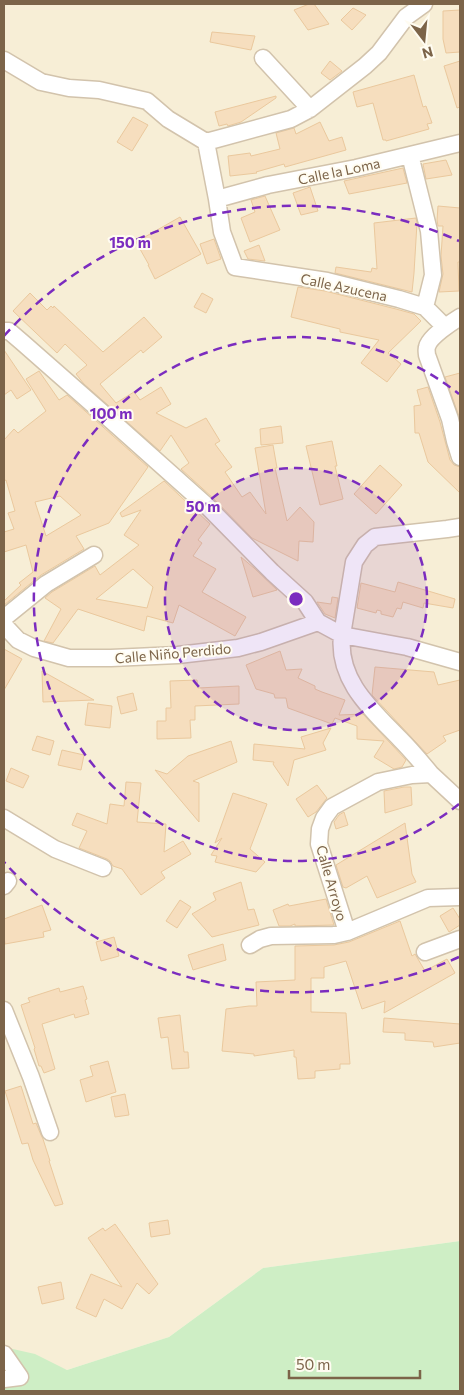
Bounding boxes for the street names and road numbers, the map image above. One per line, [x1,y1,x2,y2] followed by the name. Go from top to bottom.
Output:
[296,154,382,188] street label: Calle la Loma
[299,270,389,304] street label: Calle Azucena
[114,639,232,667] street label: Calle Niño Perdido
[313,843,351,923] street label: Calle Arroyo

